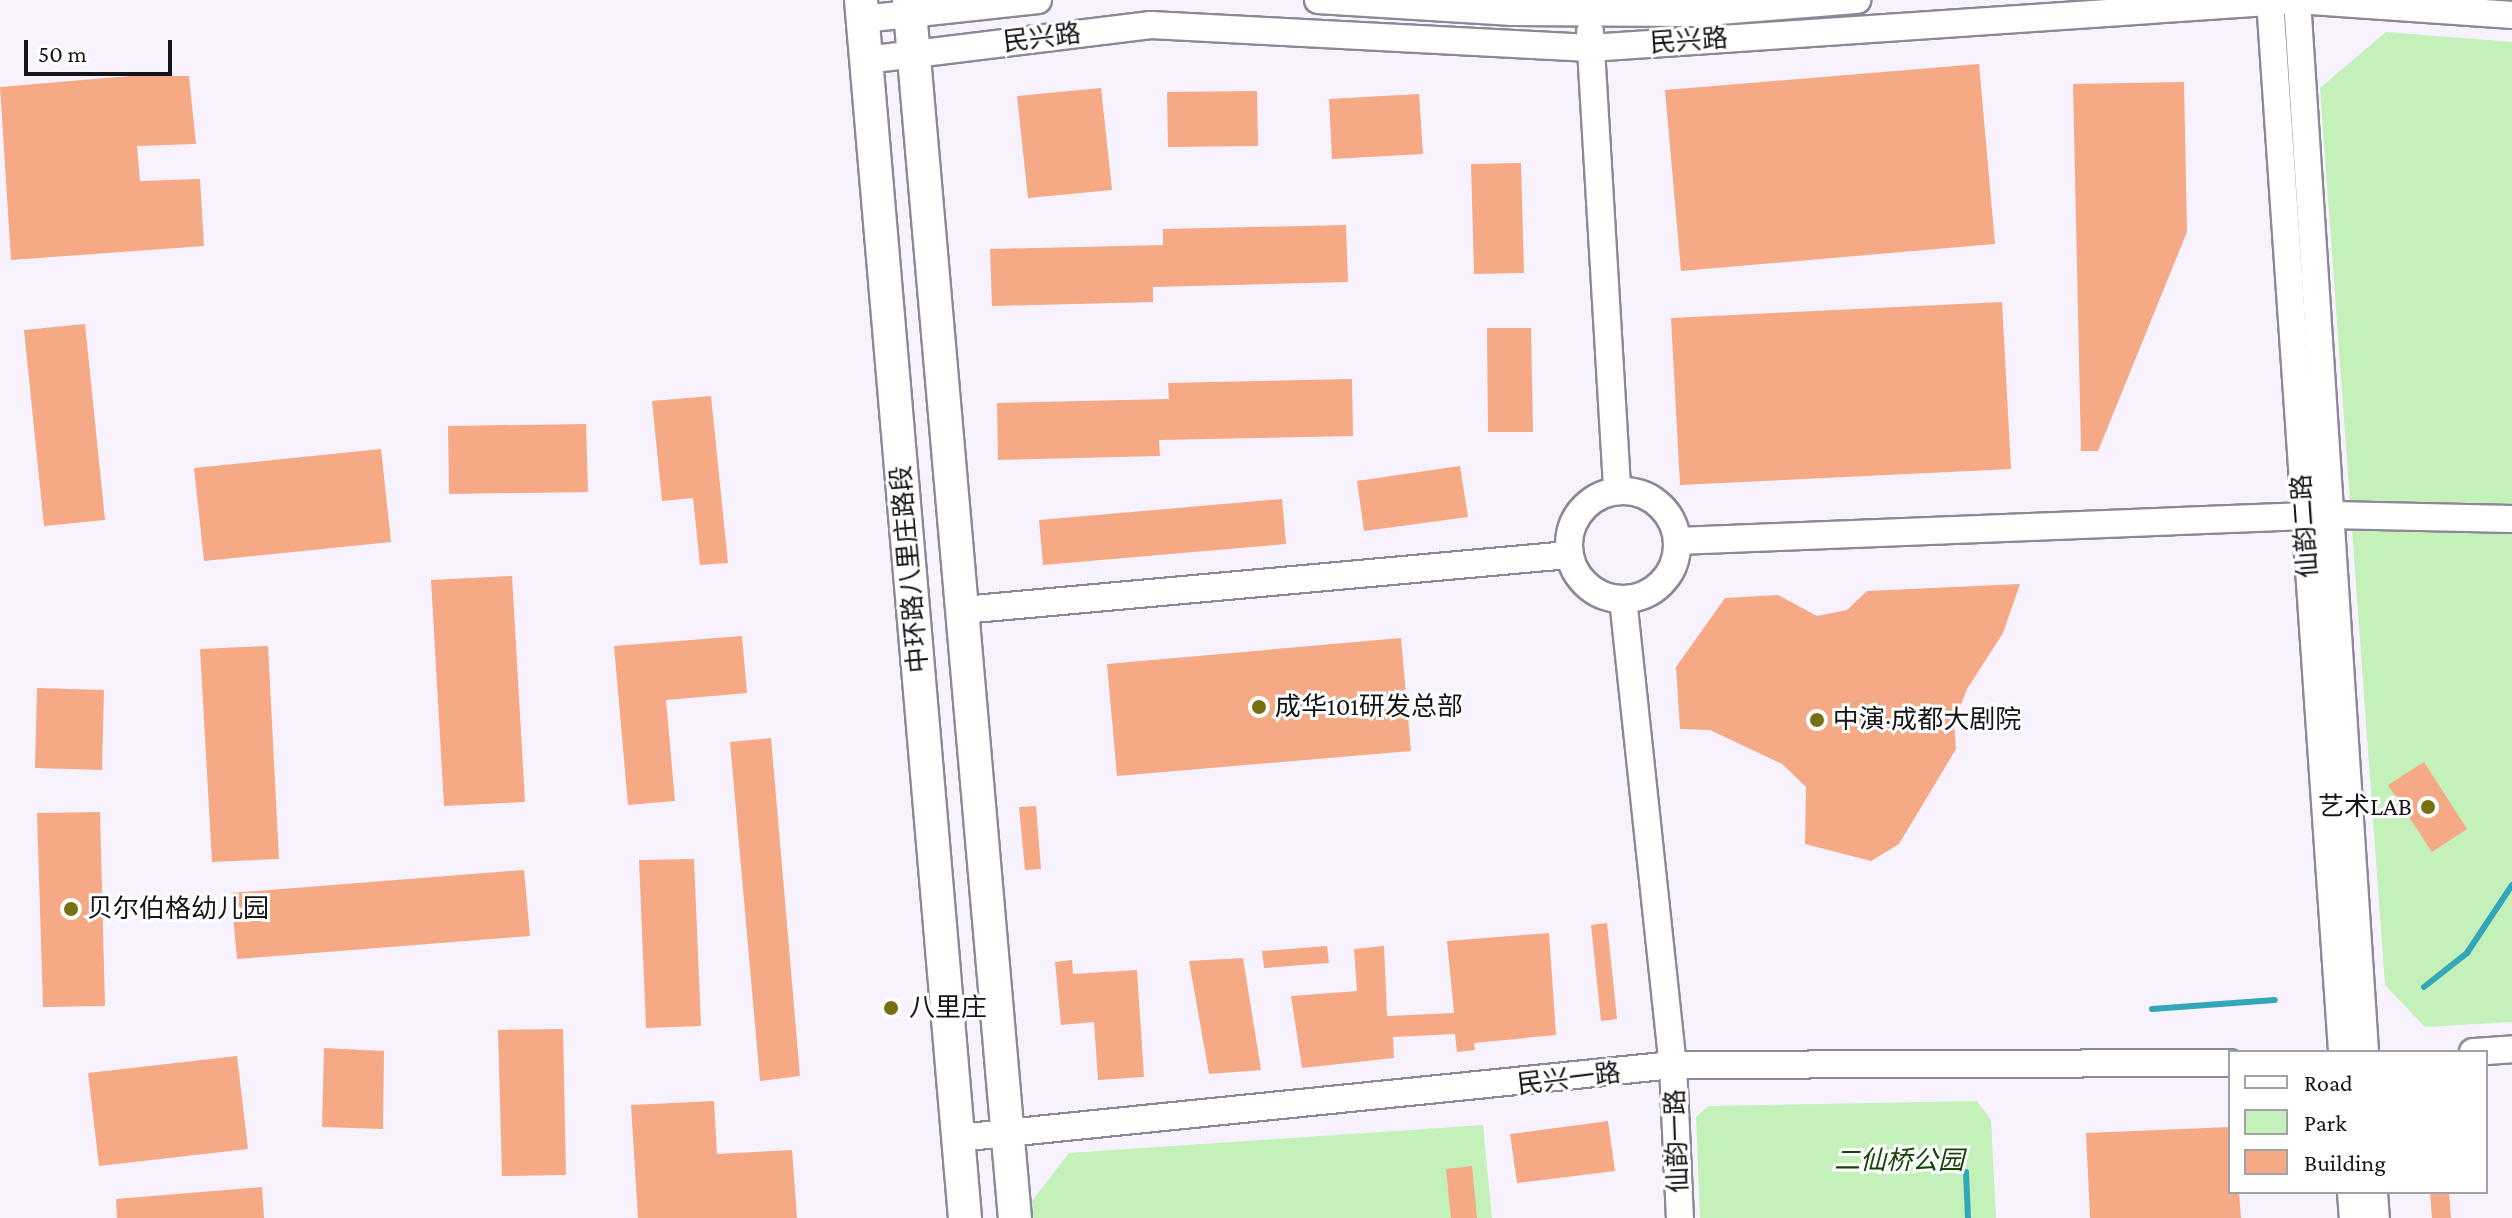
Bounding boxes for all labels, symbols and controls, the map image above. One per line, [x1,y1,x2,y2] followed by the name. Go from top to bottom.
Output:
[1001,18,1083,58] street label: 民兴路
[1649,23,1729,59] street label: 民兴路
[28,24,176,74] scale bar
[38,40,87,67] text: 50 m
[885,464,935,674] street label: 中环路八里庄路段
[2286,473,2324,579] street label: 仙韵二路
[1275,691,1463,723] place label: 成华101研发总部
[1250,698,1268,716] marker: 成华101研发总部
[1833,704,2021,736] place label: 中演·成都大剧院
[1808,711,1826,729] marker: 中演·成都大剧院
[2318,791,2412,823] place label: 艺术LAB
[2419,798,2437,816] marker: 艺术LAB
[87,893,269,925] place label: 贝尔伯格幼儿园
[62,900,80,918] marker: 贝尔伯格幼儿园
[909,992,987,1024] place label: 八里庄
[880,997,902,1019] marker: 八里庄
[2228,1050,2488,1194] legend
[1515,1057,1623,1101] street label: 民兴一路
[2304,1069,2353,1096] text: Road
[1660,1088,1694,1194] street label: 仙韵一路
[2304,1109,2347,1136] text: Park
[1834,1145,1964,1177] park label: 二仙桥公园
[2304,1149,2386,1176] text: Building

